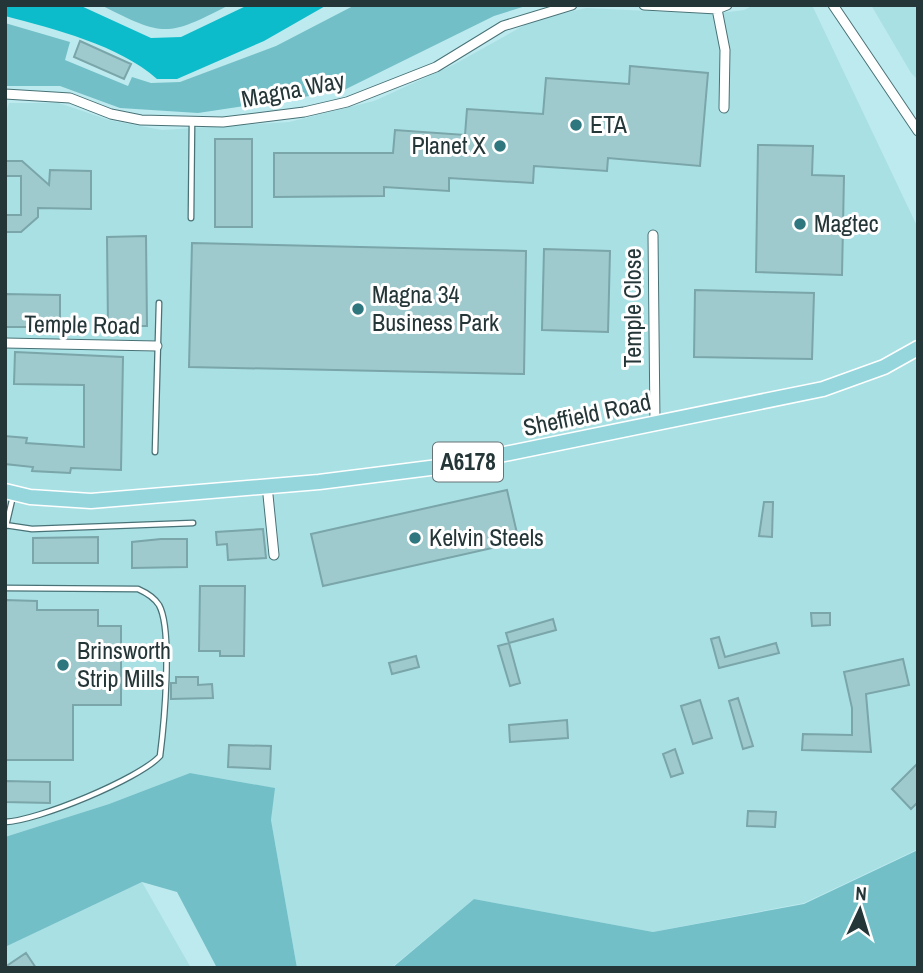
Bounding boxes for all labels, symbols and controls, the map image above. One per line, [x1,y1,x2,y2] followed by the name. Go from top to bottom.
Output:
[239,63,347,115] street label: Magna Way
[590,108,628,140] place label: ETA
[568,117,584,133] marker: ETA
[412,129,487,161] place label: Planet X
[492,138,508,154] marker: Planet X
[814,207,879,239] place label: Magtec
[792,216,808,232] marker: Magtec
[616,248,648,368] street label: Temple Close
[372,278,499,338] place label: Magna 34 Business Park
[350,301,366,317] marker: Magna 34 Business Park
[24,307,140,341] street label: Temple Road
[520,385,654,443] street label: Sheffield Road
[433,442,503,482] road number: A6178
[429,521,544,553] place label: Kelvin Steels
[407,530,423,546] marker: Kelvin Steels
[77,634,171,694] place label: Brinsworth Strip Mills
[55,657,71,673] marker: Brinsworth Strip Mills
[825,875,895,945] north arrow
[855,880,868,906] text: N

